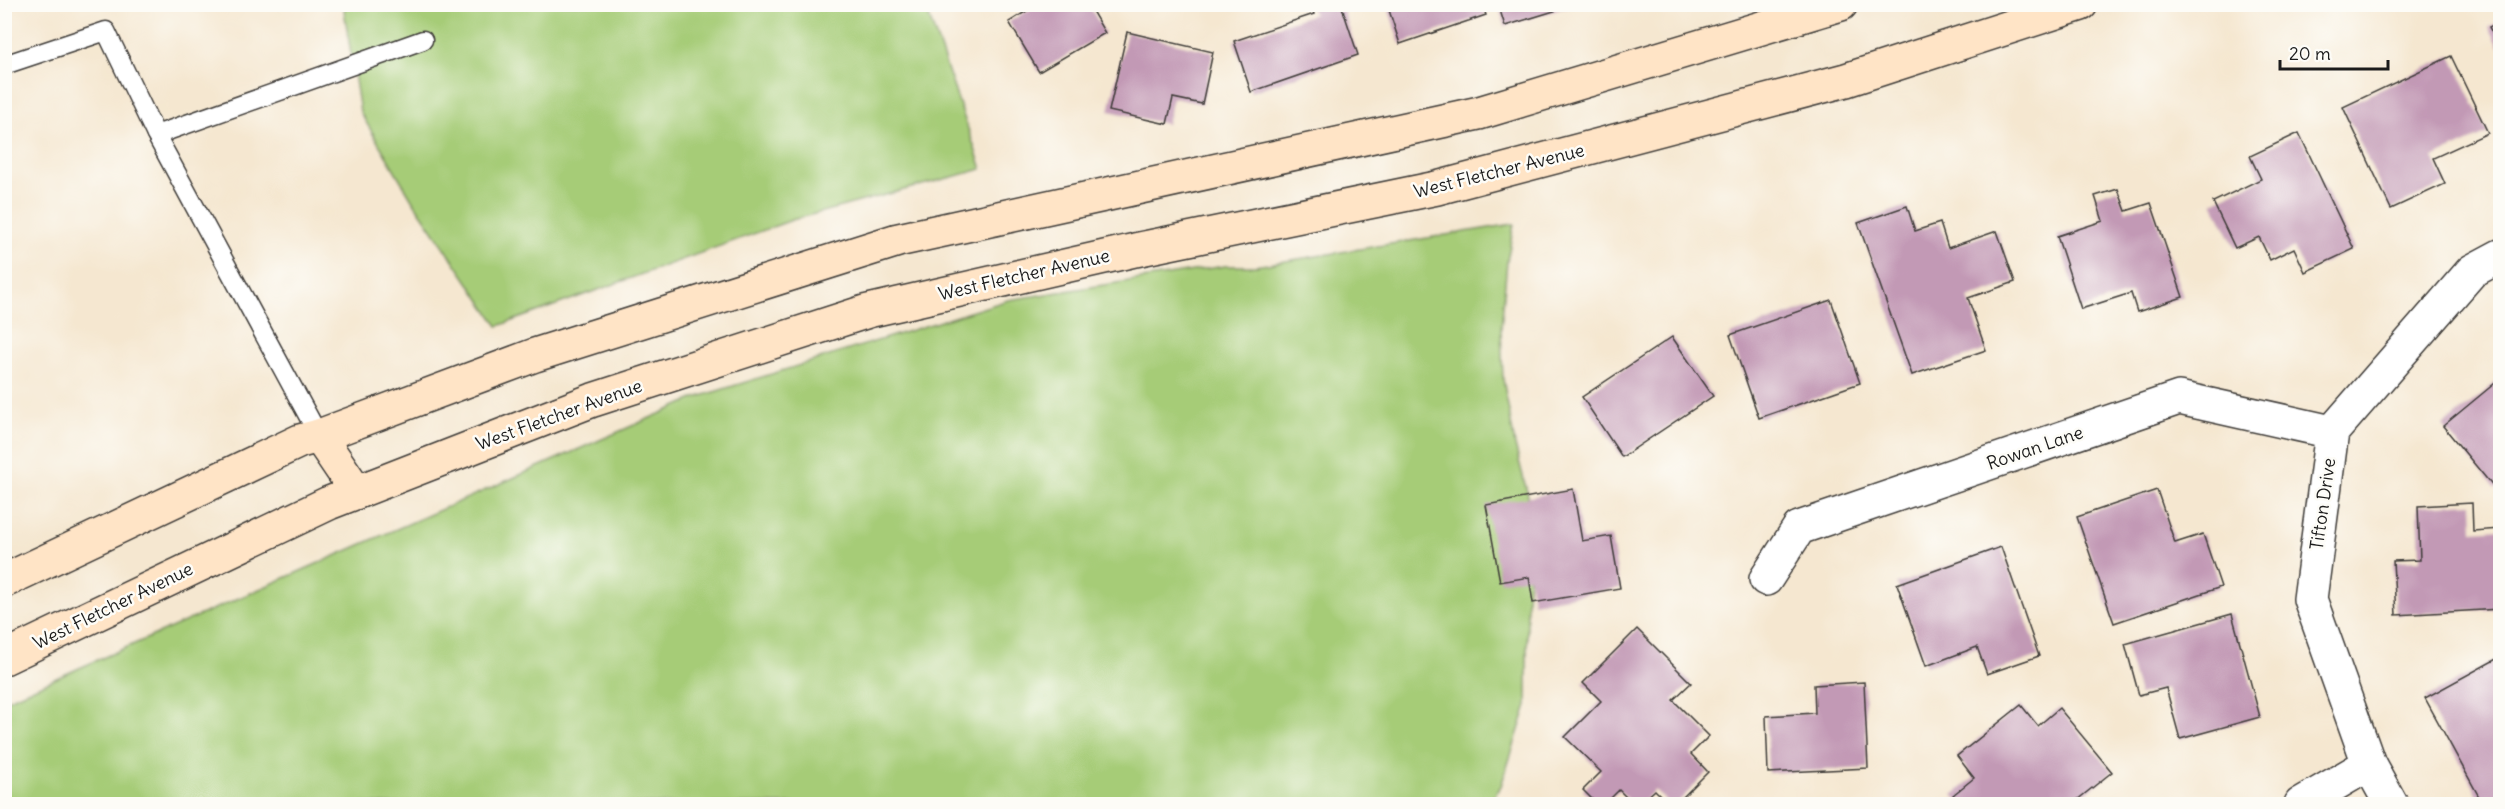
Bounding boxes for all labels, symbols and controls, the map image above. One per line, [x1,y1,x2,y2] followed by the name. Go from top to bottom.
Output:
[2280,33,2388,71] scale bar
[2289,42,2331,65] text: 20 m
[1411,138,1587,203] street label: West Fletcher Avenue
[936,244,1112,305] street label: West Fletcher Avenue
[473,374,645,455] street label: West Fletcher Avenue
[1984,420,2086,475] street label: Rowan Lane
[2305,456,2340,551] street label: Tifton Drive
[29,557,197,654] street label: West Fletcher Avenue

